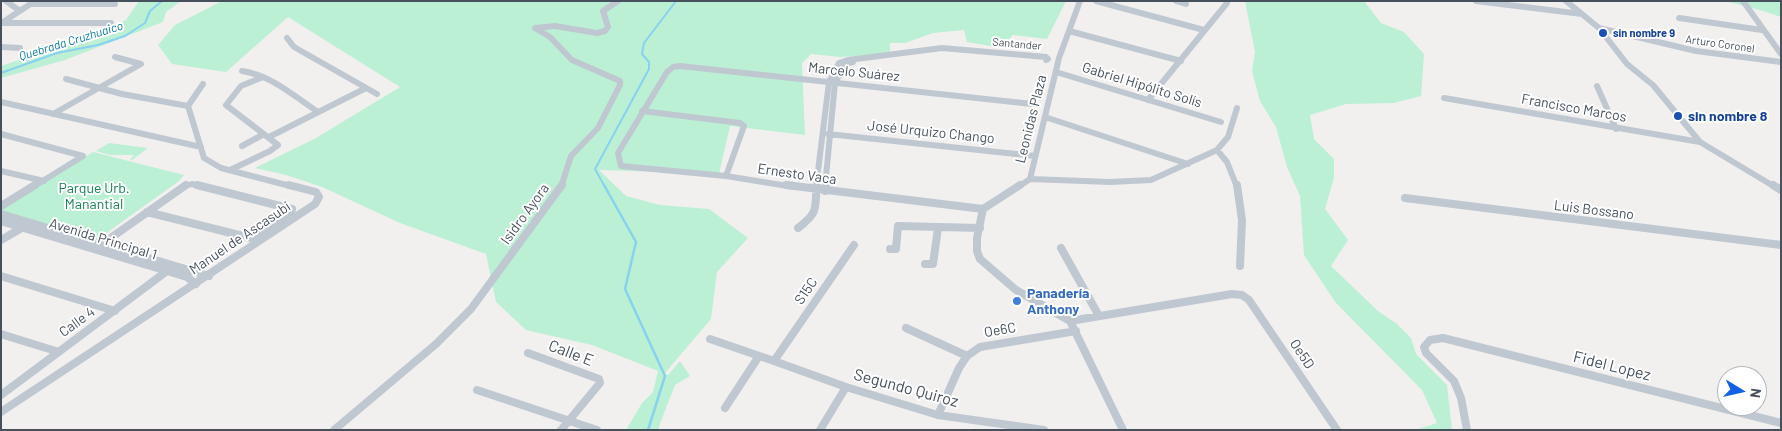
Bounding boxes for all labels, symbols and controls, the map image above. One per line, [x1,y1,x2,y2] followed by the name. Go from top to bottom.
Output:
[17,18,125,64] water label: Quebrada Cruzhuaico
[1613,26,1675,40] place label: sin nombre 9
[1597,27,1609,39] marker: sin nombre 9
[1685,33,1755,55] street label: Arturo Coronel
[992,35,1042,53] street label: Santander
[807,59,901,85] street label: Marcelo Suárez
[1080,59,1204,111] street label: Gabriel Hipólito Solís
[1012,73,1050,165] street label: Leonidas Plaza
[1520,90,1628,126] street label: Francisco Marcos
[1688,108,1767,124] place label: sin nombre 8
[1672,110,1684,122] marker: sin nombre 8
[866,117,996,147] street label: José Urquizo Chango
[756,160,838,188] street label: Ernesto Vaca
[58,180,130,212] park label: Parque Urb. Manantial
[497,180,553,248] street label: Isidro Ayora
[1553,197,1635,223] street label: Luis Bossano
[186,198,294,278] street label: Manuel de Ascasubi
[47,215,159,263] street label: Avenida Principal 1
[791,274,821,308] street label: S15C
[1027,285,1089,318] place label: Panadería Anthony
[1011,295,1023,307] marker: Panadería Anthony
[56,303,98,341] street label: Calle 4
[983,319,1017,341] street label: Oe6C
[546,336,596,370] street label: Calle E
[1286,336,1318,372] street label: Oe5D
[1571,347,1653,385] street label: Fidel Lopez
[852,365,960,411] street label: Segundo Quiroz
[1717,366,1767,416] north arrow
[1747,387,1765,399] text: N

